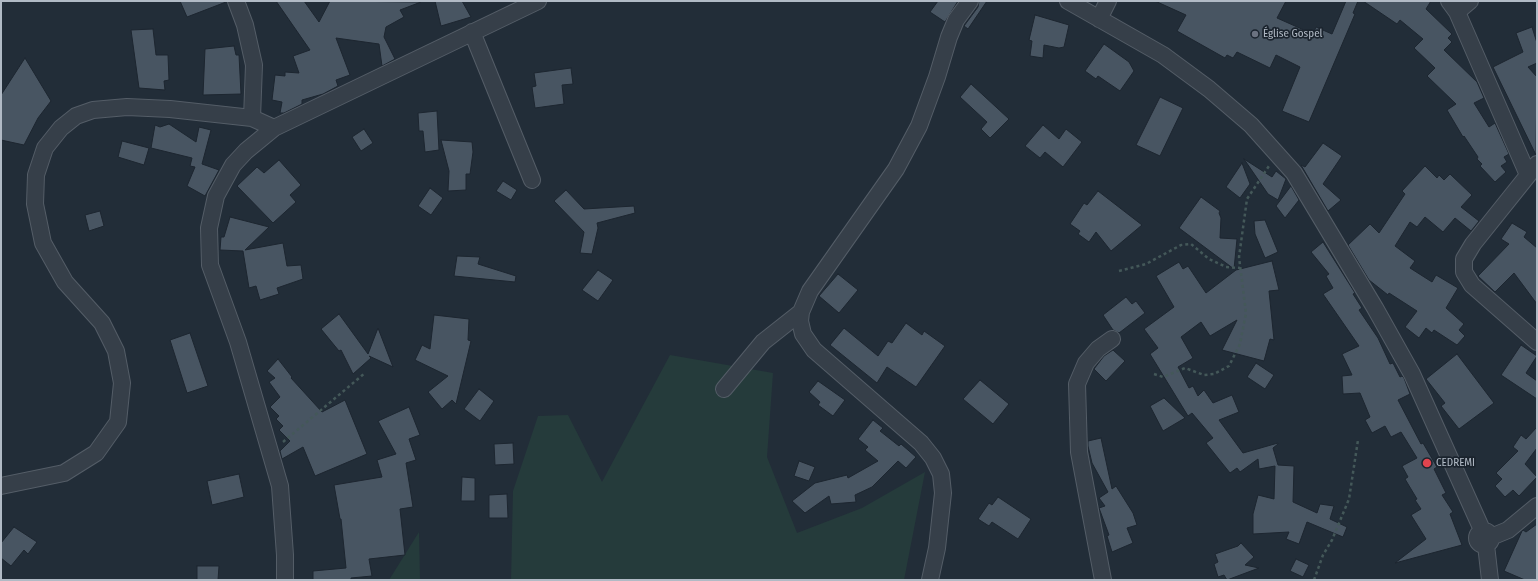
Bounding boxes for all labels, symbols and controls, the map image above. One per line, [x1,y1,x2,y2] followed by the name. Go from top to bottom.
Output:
[1263,27,1322,41] place label: Église Gospel
[1250,29,1260,39] marker: Église Gospel
[1436,456,1475,470] place label: CEDREMI
[1421,457,1433,469] marker: CEDREMI

